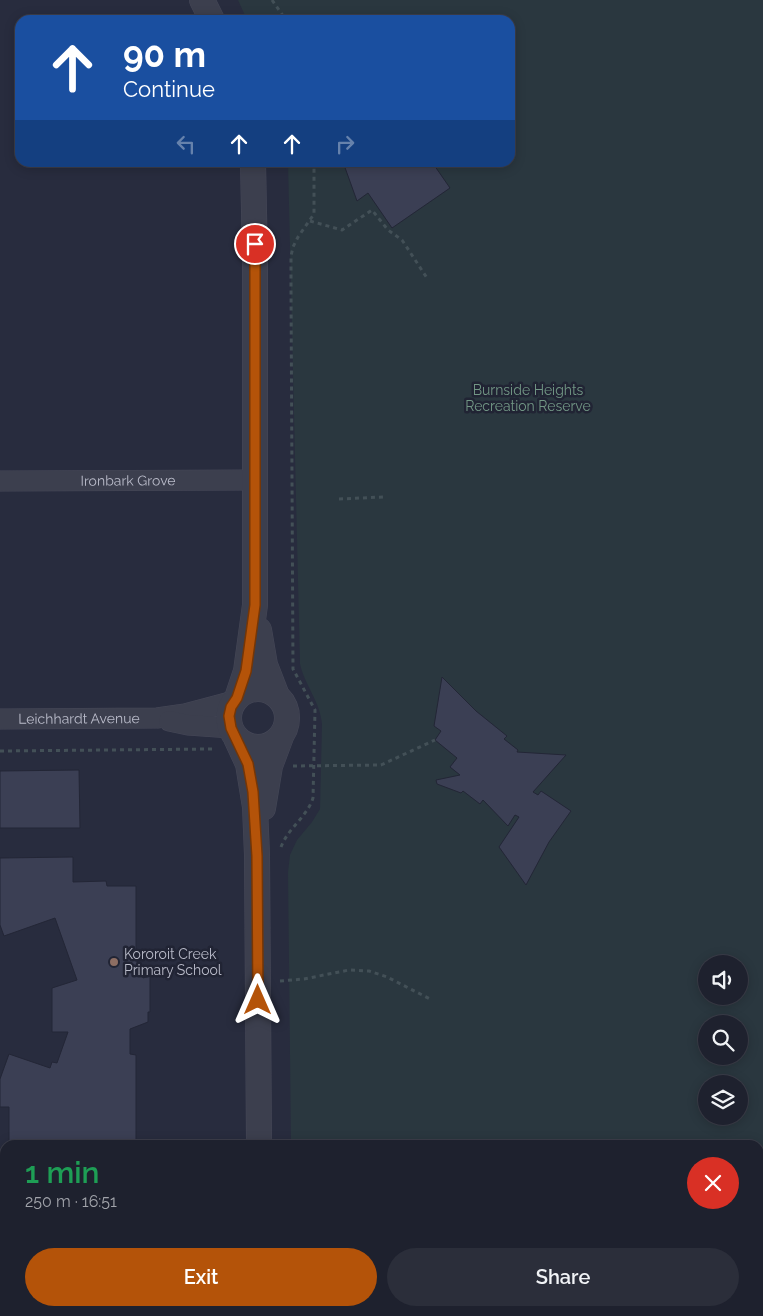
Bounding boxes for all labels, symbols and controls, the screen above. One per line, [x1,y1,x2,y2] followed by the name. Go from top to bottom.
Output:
[123,34,206,75] text: 90 m
[40,35,105,100] icon: ahead
[123,76,215,102] text: Continue
[172,130,200,158] icon: left
[225,130,253,158] icon: ahead
[278,130,306,158] icon: ahead
[331,130,359,158] icon: right
[234,223,276,265] pin
[241,230,269,258] icon: arrive
[465,382,591,414] park label: Burnside Heights Recreation Reserve
[80,472,176,489] street label: Ironbark Grove
[18,710,140,727] street label: Leichhardt Avenue
[124,946,222,978] place label: Kororoit Creek Primary School
[698,955,748,1125] map controls
[698,955,748,1005] button: sound
[108,956,120,968] marker: Kororoit Creek Primary School
[231,973,283,1025] position arrow
[698,1015,748,1065] button: search
[698,1075,748,1125] button: layers
[25,1155,100,1190] text: 1 min
[687,1157,739,1209] button: close
[25,1192,117,1211] text: 250 m · 16:51
[25,1248,377,1306] button: Exit
[387,1248,739,1306] button: Share

